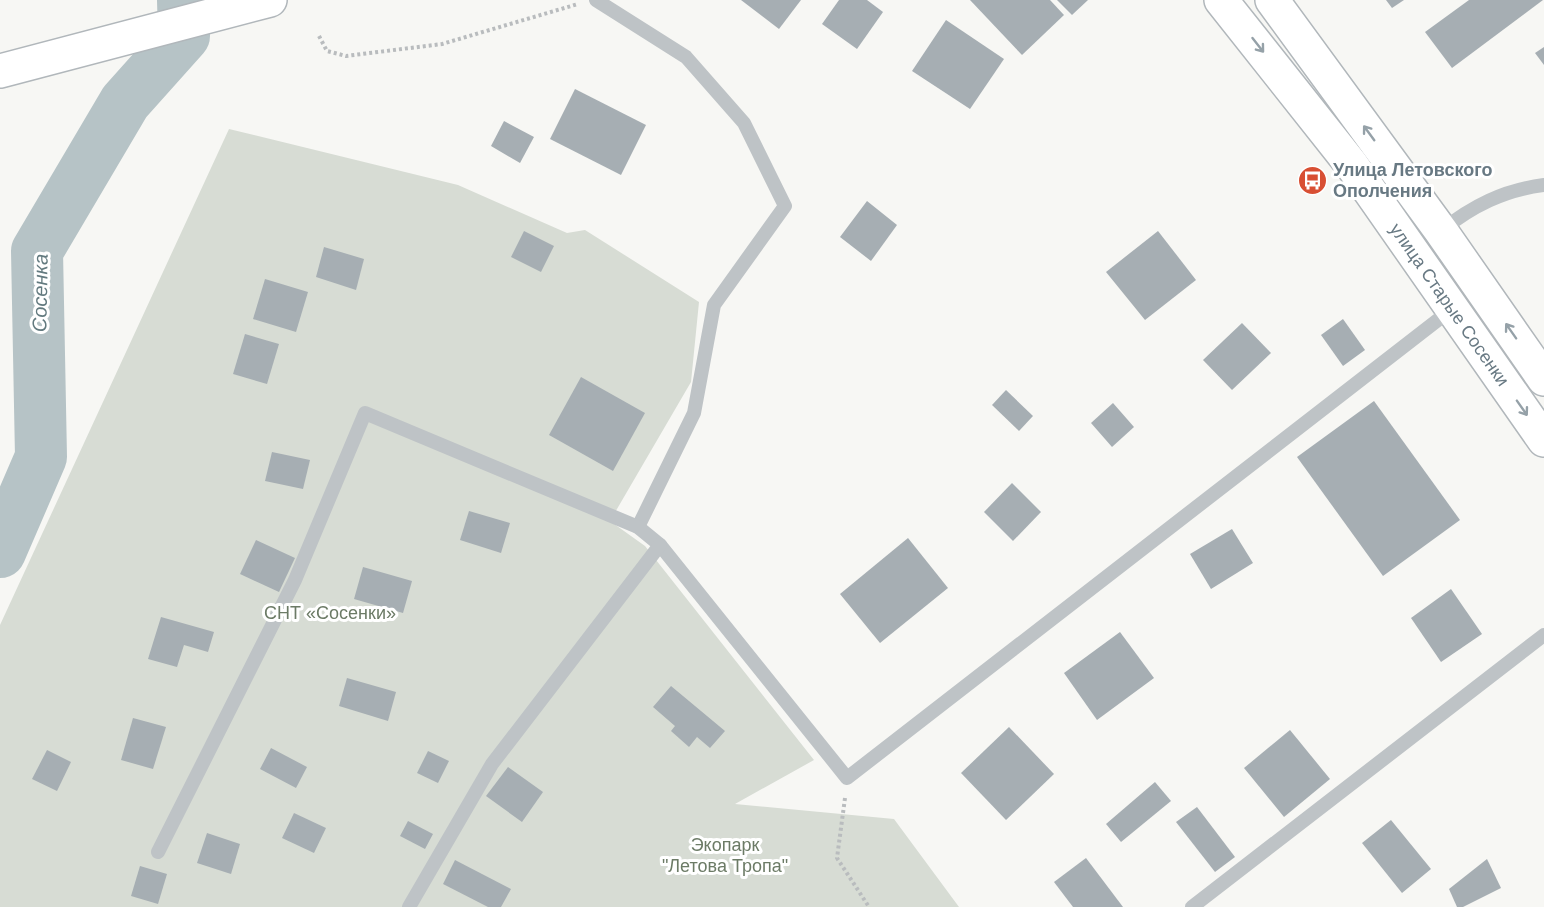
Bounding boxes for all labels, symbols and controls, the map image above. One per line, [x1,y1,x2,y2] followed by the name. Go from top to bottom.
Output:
[1252,37,1265,53] one-way arrow
[1363,125,1376,141] one-way arrow
[1333,160,1493,201] place label: Улица Летовского Ополчения
[1296,164,1328,196] bus stop icon: Улица Летовского Ополчения
[1386,220,1513,390] street label: улица Старые Сосенки
[28,254,52,332] water label: Сосенка
[1505,324,1517,340] one-way arrow
[1516,400,1528,416] one-way arrow
[264,603,396,623] park label: СНТ «Сосенки»
[662,835,788,876] park label: Экопарк "Летова Тропа"

